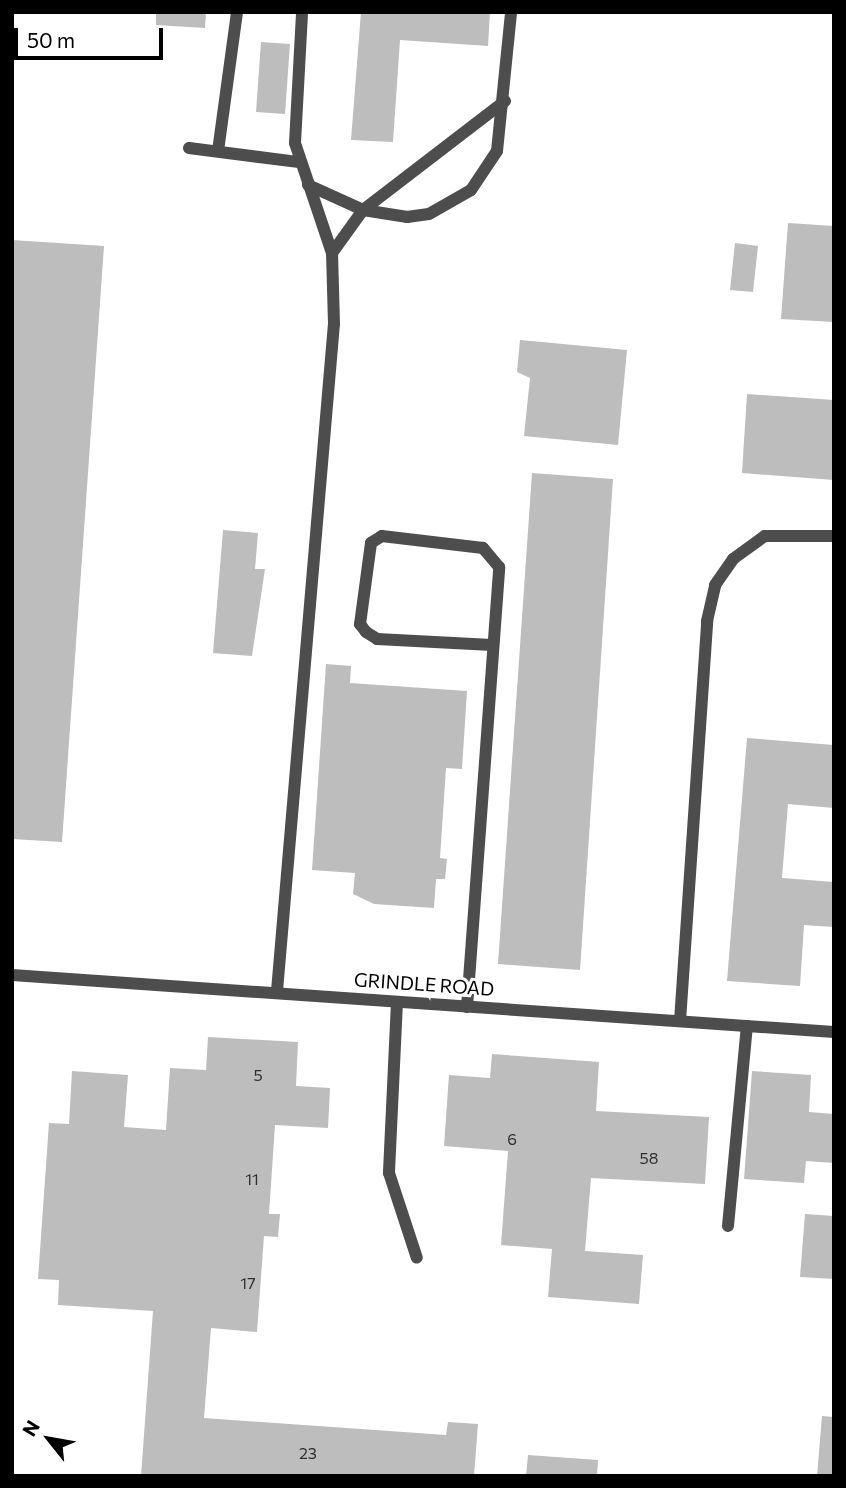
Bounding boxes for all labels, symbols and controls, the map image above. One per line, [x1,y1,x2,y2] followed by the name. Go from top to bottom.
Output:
[18,14,166,58] scale bar
[27,27,75,52] text: 50 m
[353,968,495,1000] street label: GRINDLE ROAD
[253,1065,263,1085] house number: 5
[507,1129,517,1149] house number: 6
[640,1148,658,1168] house number: 58
[245,1169,259,1189] house number: 11
[240,1273,256,1293] house number: 17
[14,1404,84,1474] north arrow
[17,1416,44,1440] text: N
[299,1443,317,1463] house number: 23

